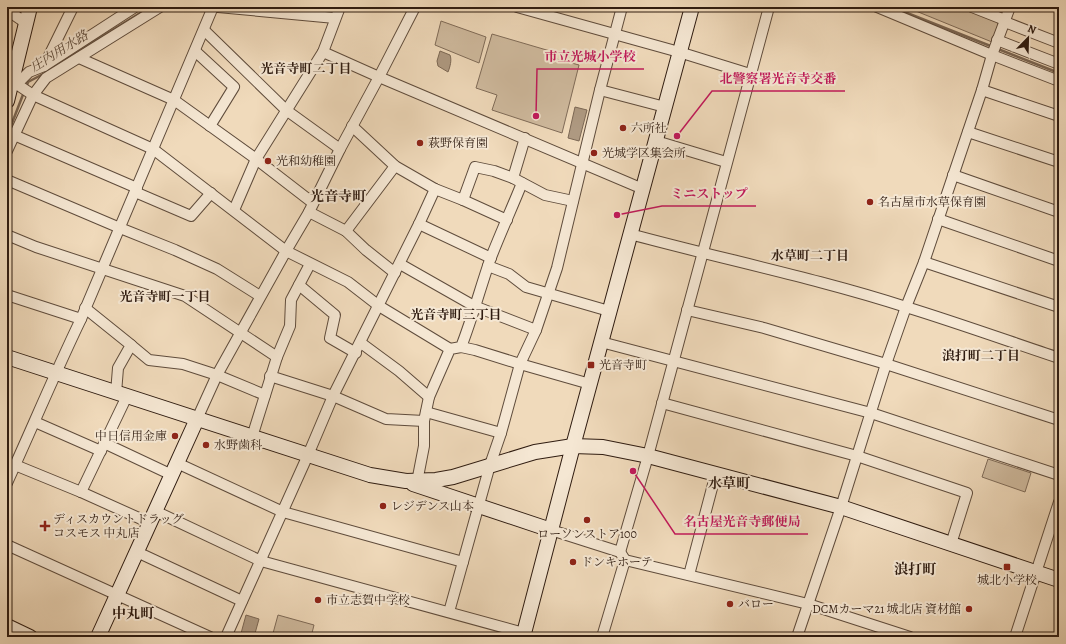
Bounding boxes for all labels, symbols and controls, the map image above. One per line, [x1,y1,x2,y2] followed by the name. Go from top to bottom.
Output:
[1008,18,1048,58] north arrow
[1025,21,1038,38] text: N
[27,26,92,75] water label: 庄内用水路
[537,44,644,69] callout: 市立光城小学校
[544,48,636,65] text: 市立光城小学校
[260,60,352,77] district label: 光音寺町二丁目
[712,66,845,91] callout: 北警察署光音寺交番
[719,70,837,87] text: 北警察署光音寺交番
[631,120,667,136] place label: 六所社
[618,123,628,133] marker: 六所社
[428,135,488,151] place label: 萩野保育園
[415,138,425,148] marker: 萩野保育園
[602,145,686,161] place label: 光城学区集会所
[589,148,599,158] marker: 光城学区集会所
[276,153,336,169] place label: 光和幼稚園
[263,156,273,166] marker: 光和幼稚園
[662,181,756,206] callout: ミニストップ
[670,185,748,202] text: ミニストップ
[310,187,367,206] district label: 光音寺町
[878,194,986,210] place label: 名古屋市水草保育園
[865,197,875,207] marker: 名古屋市水草保育園
[771,247,849,264] district label: 水草町二丁目
[119,288,211,305] district label: 光音寺町一丁目
[410,306,502,323] district label: 光音寺町三丁目
[942,347,1020,364] district label: 浪打町二丁目
[599,357,647,373] place label: 光音寺町
[586,360,596,370] marker: 光音寺町
[95,428,167,444] place label: 中日信用金庫
[170,431,180,441] marker: 中日信用金庫
[214,437,262,453] place label: 水野歯科
[201,440,211,450] marker: 水野歯科
[708,474,751,493] district label: 水草町
[391,498,474,514] place label: レジデンス山本
[378,501,388,511] marker: レジデンス山本
[675,509,808,534] callout: 名古屋光音寺郵便局
[53,511,184,541] place label: ディスカウントドラッグ コスモス 中丸店
[683,513,801,530] text: 名古屋光音寺郵便局
[582,515,592,525] marker: ローソンストア100
[40,521,50,531] marker: ディスカウントドラッグ コスモス 中丸店
[537,526,637,542] place label: ローソンストア100
[581,554,653,570] place label: ドンキホーテ
[568,557,578,567] marker: ドンキホーテ
[894,560,937,579] district label: 浪打町
[1002,562,1012,572] marker: 城北小学校
[977,572,1037,588] place label: 城北小学校
[326,592,410,608] place label: 市立志賀中学校
[313,595,323,605] marker: 市立志賀中学校
[738,596,774,612] place label: バロー
[725,599,735,609] marker: バロー
[812,601,961,617] place label: DCMカーマ21 城北店 資材館
[112,604,155,623] district label: 中丸町
[964,604,974,614] marker: DCMカーマ21 城北店 資材館

